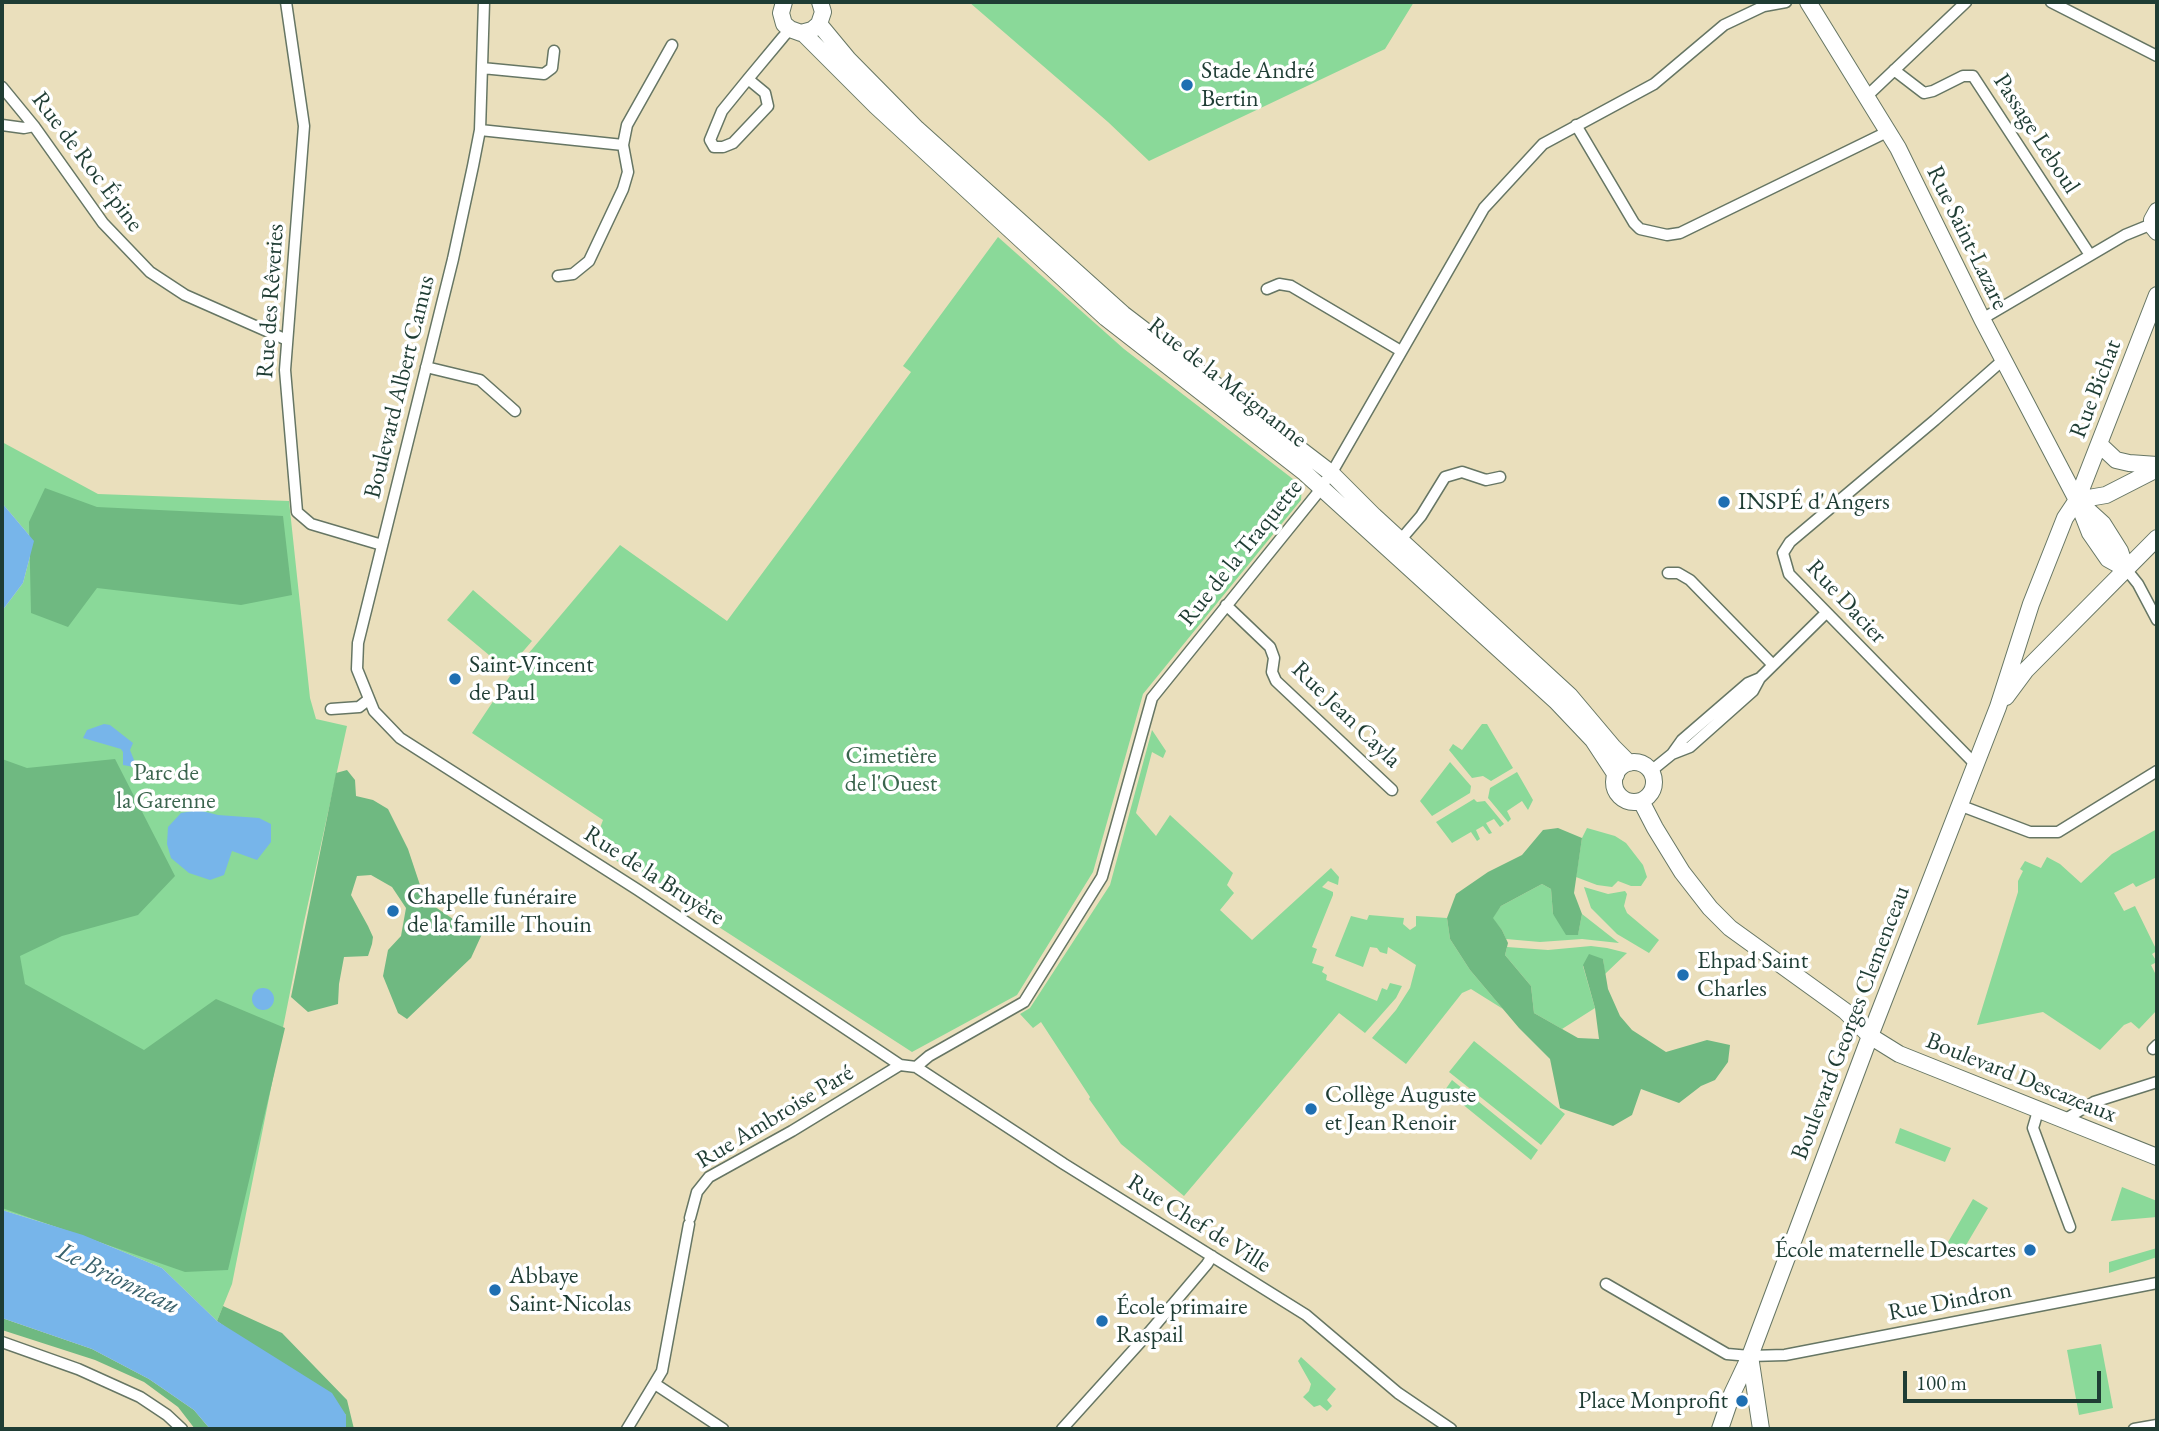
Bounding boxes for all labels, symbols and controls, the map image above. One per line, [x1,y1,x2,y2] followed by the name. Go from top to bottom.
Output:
[1201,57,1314,113] place label: Stade André Bertin
[1987,69,2085,199] street label: Passage Leboul
[1179,77,1195,93] marker: Stade André Bertin
[25,86,149,238] street label: Rue de Roc Épine
[1920,161,2014,315] street label: Rue Saint-Lazare
[251,223,291,379] street label: Rue des Rêveries
[358,273,442,501] street label: Boulevard Albert Camus
[1142,312,1312,454] street label: Rue de la Meignanne
[2064,336,2128,442] street label: Rue Bichat
[1173,474,1309,632] street label: Rue de la Traquette
[1738,488,1890,516] place label: INSPÉ d'Angers
[1716,494,1732,510] marker: INSPÉ d'Angers
[1800,554,1892,650] street label: Rue Dacier
[469,651,594,707] place label: Saint-Vincent de Paul
[1285,656,1407,774] street label: Rue Jean Cayla
[447,671,463,687] marker: Saint-Vincent de Paul
[845,742,937,798] park label: Cimetière de l'Ouest
[116,759,216,815] park label: Parc de la Garenne
[578,820,730,932] street label: Rue de la Bruyère
[1785,882,1917,1164] street label: Boulevard Georges Clemenceau
[407,883,592,939] place label: Chapelle funéraire de la famille Thouin
[385,903,401,919] marker: Chapelle funéraire de la famille Thouin
[1697,947,1808,1003] place label: Ehpad Saint Charles
[1675,967,1691,983] marker: Ehpad Saint Charles
[1921,1027,2121,1129] street label: Boulevard Descazeaux
[691,1059,859,1175] street label: Rue Ambroise Paré
[1325,1081,1476,1137] place label: Collège Auguste et Jean Renoir
[1303,1101,1319,1117] marker: Collège Auguste et Jean Renoir
[1122,1168,1276,1280] street label: Rue Chef de Ville
[52,1236,184,1322] water label: Le Brionneau
[1775,1236,2016,1264] place label: École maternelle Descartes
[2022,1242,2038,1258] marker: École maternelle Descartes
[509,1262,631,1318] place label: Abbaye Saint-Nicolas
[1886,1276,2014,1328] street label: Rue Dindron
[487,1282,503,1298] marker: Abbaye Saint-Nicolas
[1116,1293,1248,1349] place label: École primaire Raspail
[1094,1313,1110,1329] marker: École primaire Raspail
[1907,1358,2105,1402] scale bar
[1916,1369,1967,1396] text: 100 m
[1578,1387,1728,1415] place label: Place Monprofit
[1734,1393,1750,1409] marker: Place Monprofit

